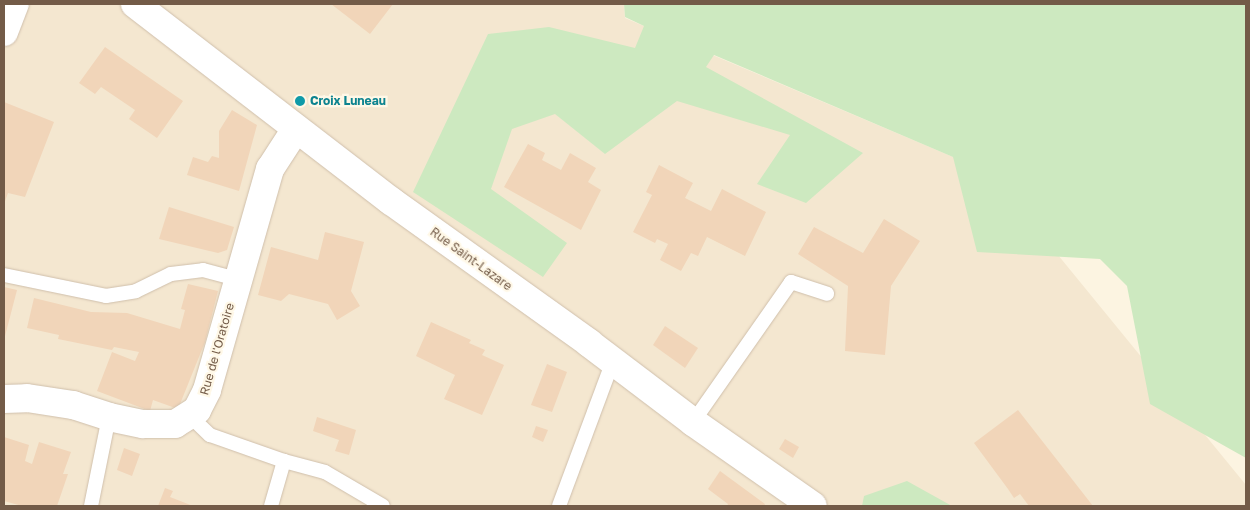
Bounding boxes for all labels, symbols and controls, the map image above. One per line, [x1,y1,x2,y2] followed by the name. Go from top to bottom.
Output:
[310,94,386,108] place label: Croix Luneau
[294,95,306,107] marker: Croix Luneau
[427,225,515,293] street label: Rue Saint-Lazare
[197,301,237,397] street label: Rue de l'Oratoire

